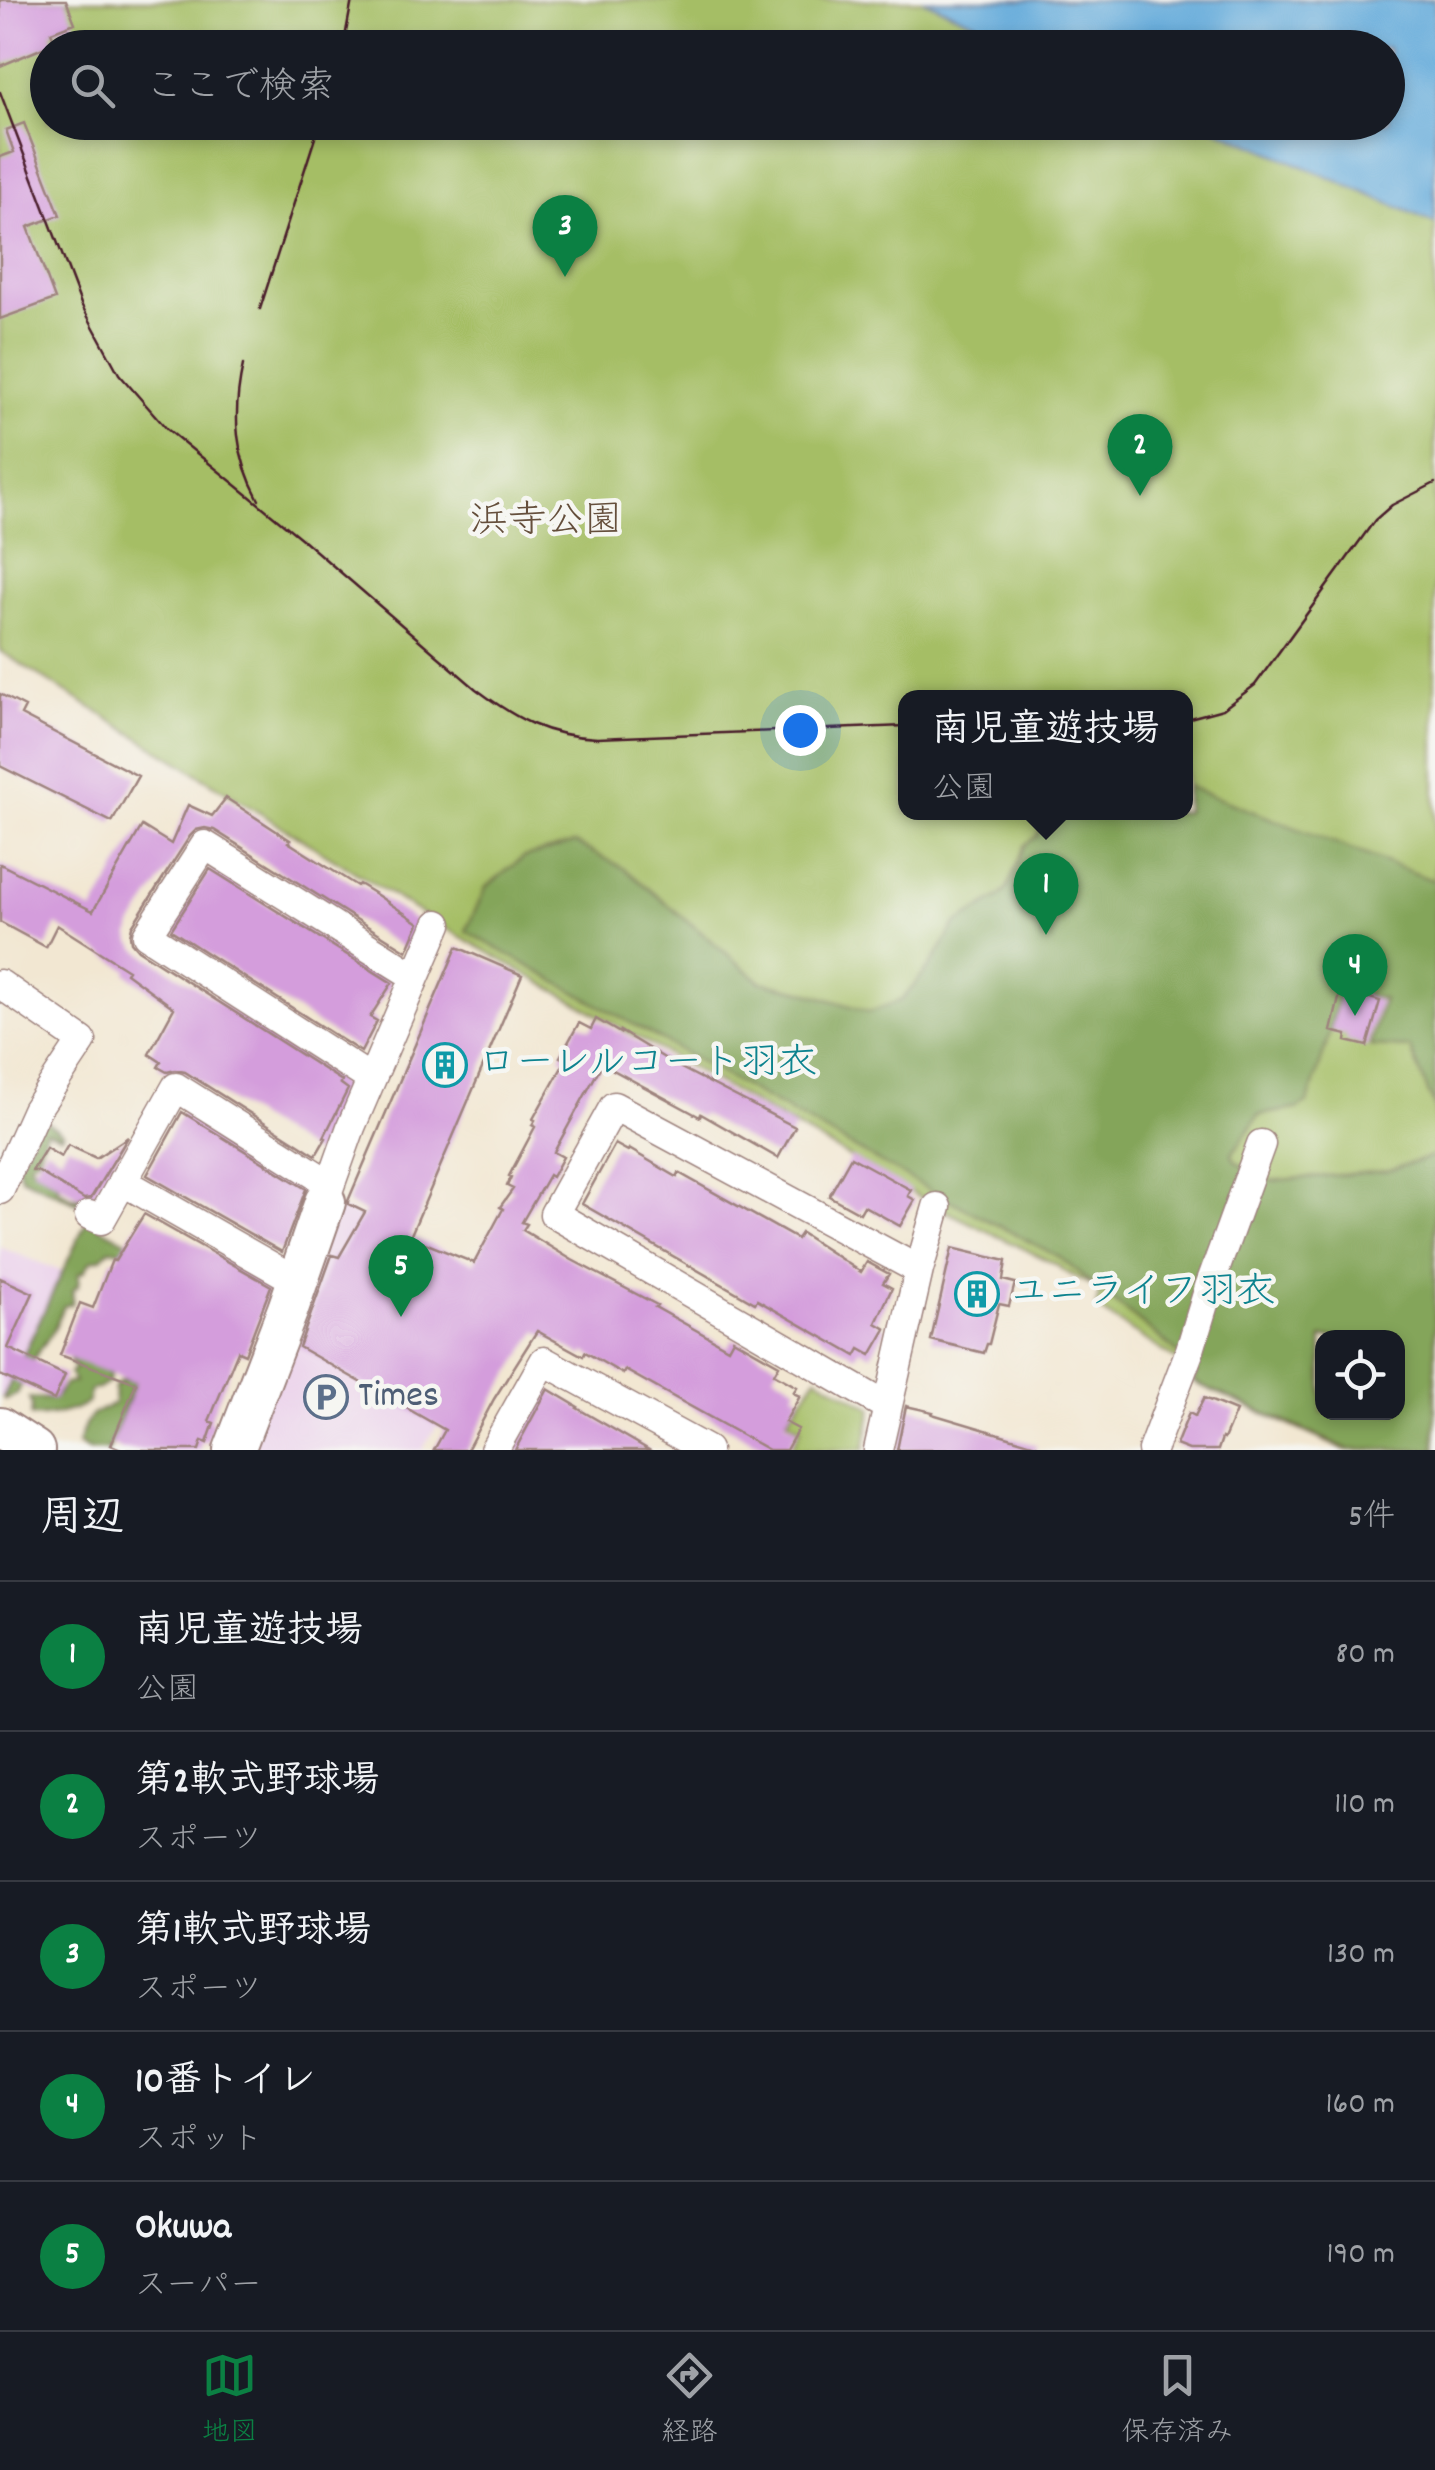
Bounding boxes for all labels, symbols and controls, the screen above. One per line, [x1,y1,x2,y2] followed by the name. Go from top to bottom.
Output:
[30,30,1405,140] search box
[65,58,120,113] icon: search
[145,62,335,117] text: ここで検索
[532,194,598,277] pin: 3
[1108,414,1172,496] pin: 2
[470,496,622,551] park label: 浜寺公園
[898,690,1193,820] popup
[775,705,826,756] your location
[931,705,1160,760] text: 南児童遊技場
[931,768,996,814] text: 公園
[1014,852,1078,935] pin: 1
[1322,934,1388,1016] pin: 4
[478,1038,816,1093] place label: ローレルコート羽衣
[422,1042,468,1088] building icon: ローレルコート羽衣
[368,1234,434,1317] pin: 5
[1010,1267,1274,1322] place label: ユニライフ羽衣
[954,1271,1000,1317] building icon: ユニライフ羽衣
[1315,1330,1405,1420] map controls
[1315,1330,1405,1420] button: locate
[358,1370,439,1425] place label: Times
[303,1374,349,1420] parking icon: Times
[40,1491,124,1551] text: 周辺
[1348,1496,1395,1542] text: 5件
[135,1606,363,1661] text: 南児童遊技場
[69,1633,76,1679] text: 1
[1335,1633,1395,1679] text: 80 m
[135,1669,199,1715] text: 公園
[135,1756,380,1811] text: 第2軟式野球場
[66,1783,79,1829] text: 2
[1334,1783,1395,1829] text: 110 m
[135,1819,262,1865] text: スポーツ
[135,1906,371,1961] text: 第1軟式野球場
[65,1933,80,1979] text: 3
[1327,1933,1395,1979] text: 130 m
[135,1969,262,2015] text: スポーツ
[135,2056,316,2111] text: 10番トイレ
[66,2083,79,2129] text: 4
[1326,2083,1395,2129] text: 160 m
[135,2119,263,2165] text: スポット
[135,2202,231,2257] text: Okuwa
[65,2233,80,2279] text: 5
[1327,2233,1395,2279] text: 190 m
[135,2265,262,2311] text: スーパー
[202,2348,258,2455] tab: 地図
[661,2348,717,2455] tab: 経路
[1121,2348,1233,2455] tab: 保存済み

